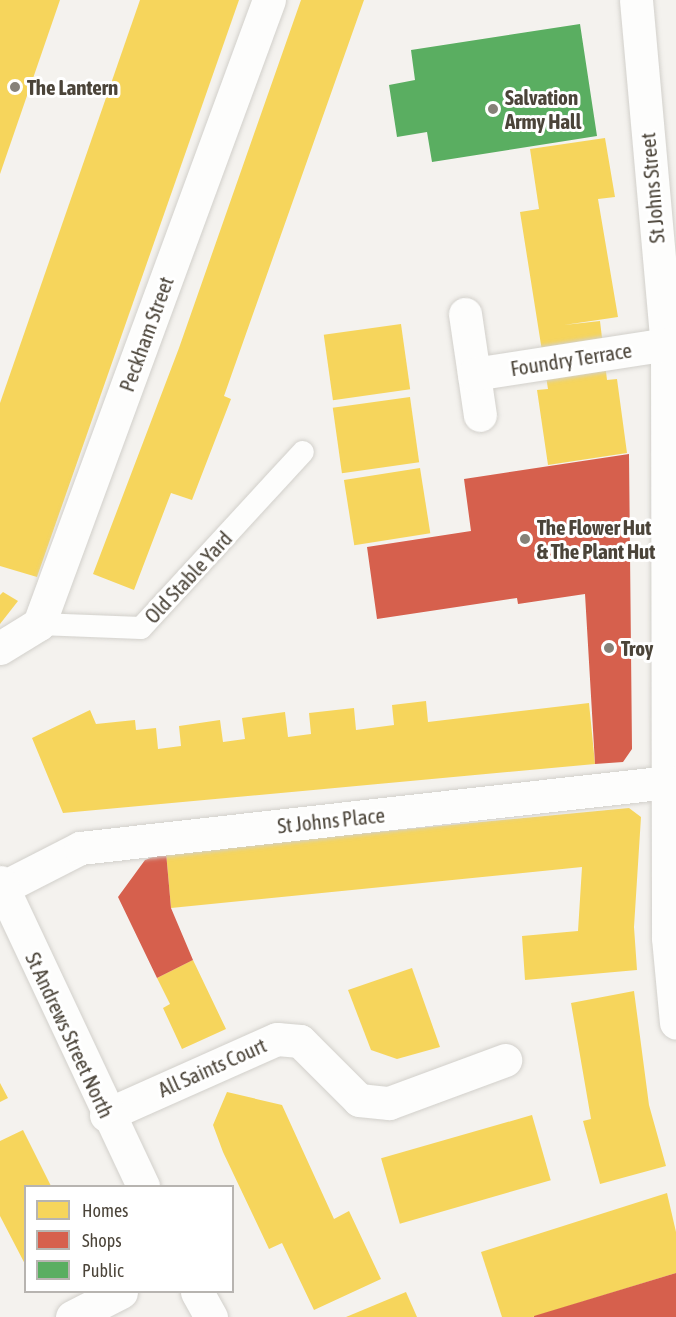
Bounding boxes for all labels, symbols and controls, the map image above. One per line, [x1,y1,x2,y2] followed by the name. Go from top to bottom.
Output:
[27,74,118,100] place label: The Lantern
[8,80,22,94] marker: The Lantern
[505,84,581,134] place label: Salvation Army Hall
[486,102,500,116] marker: Salvation Army Hall
[635,132,669,244] street label: St Johns Street
[114,273,178,395] street label: Peckham Street
[509,337,633,381] street label: Foundry Terrace
[537,514,655,564] place label: The Flower Hut & The Plant Hut
[139,526,237,628] street label: Old Stable Yard
[518,532,532,546] marker: The Flower Hut & The Plant Hut
[621,635,653,661] place label: Troy
[602,641,616,655] marker: Troy
[276,802,386,838] street label: St Johns Place
[21,948,119,1122] street label: St Andrews Street North
[154,1032,270,1102] street label: All Saints Court
[24,1185,234,1293] legend
[82,1200,128,1221] text: Homes
[82,1230,122,1251] text: Shops
[82,1260,124,1281] text: Public

